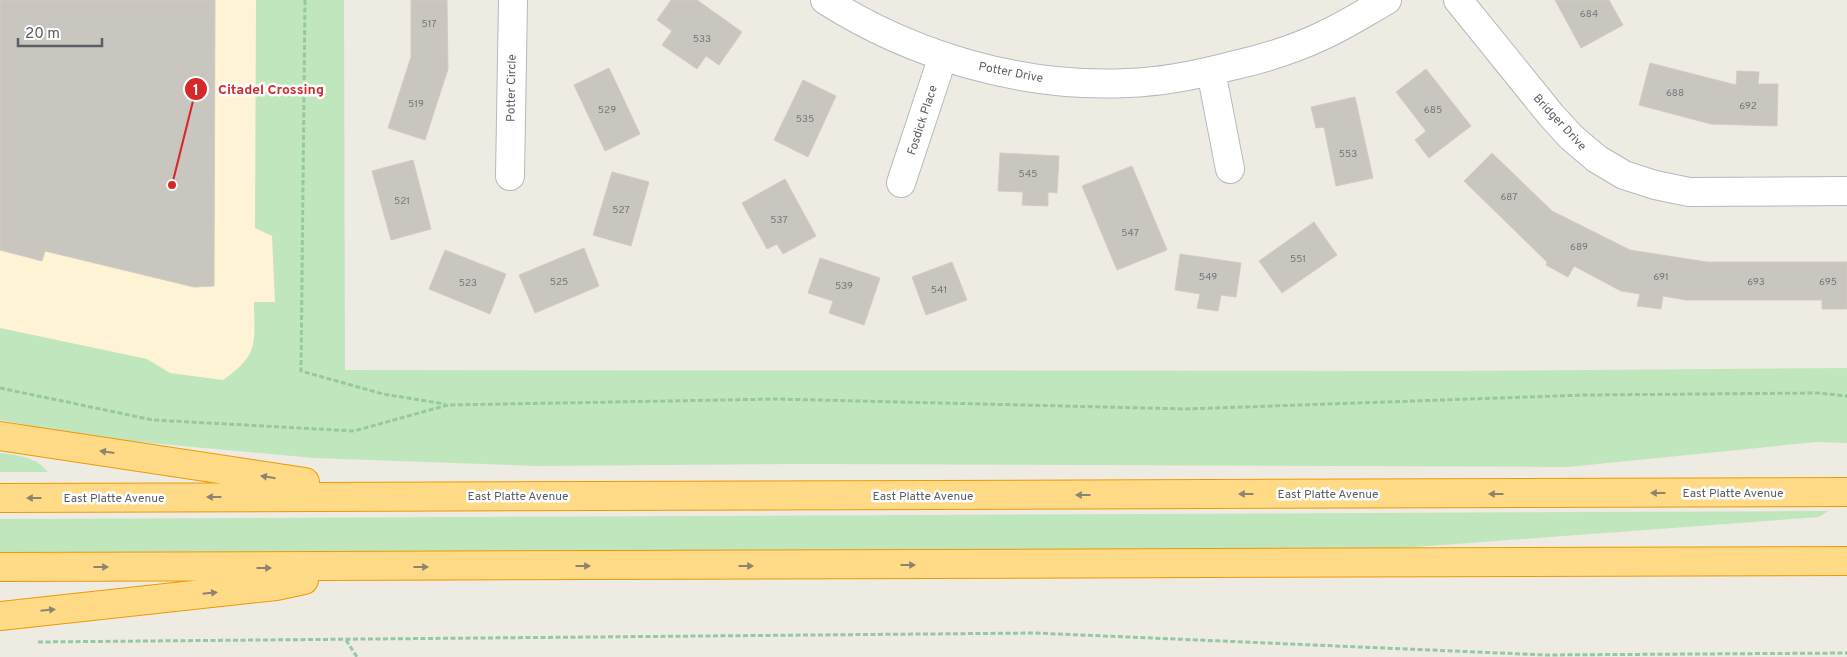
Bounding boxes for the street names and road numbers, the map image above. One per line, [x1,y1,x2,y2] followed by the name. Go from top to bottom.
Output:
[503,54,521,122] street label: Potter Circle
[977,59,1044,87] street label: Potter Drive
[904,83,942,157] street label: Fosdick Place
[1529,91,1589,154] street label: Bridger Drive
[1683,486,1783,502] street label: East Platte Avenue
[1278,487,1378,503] street label: East Platte Avenue
[468,489,568,505] street label: East Platte Avenue
[873,489,973,505] street label: East Platte Avenue
[64,491,164,507] street label: East Platte Avenue

